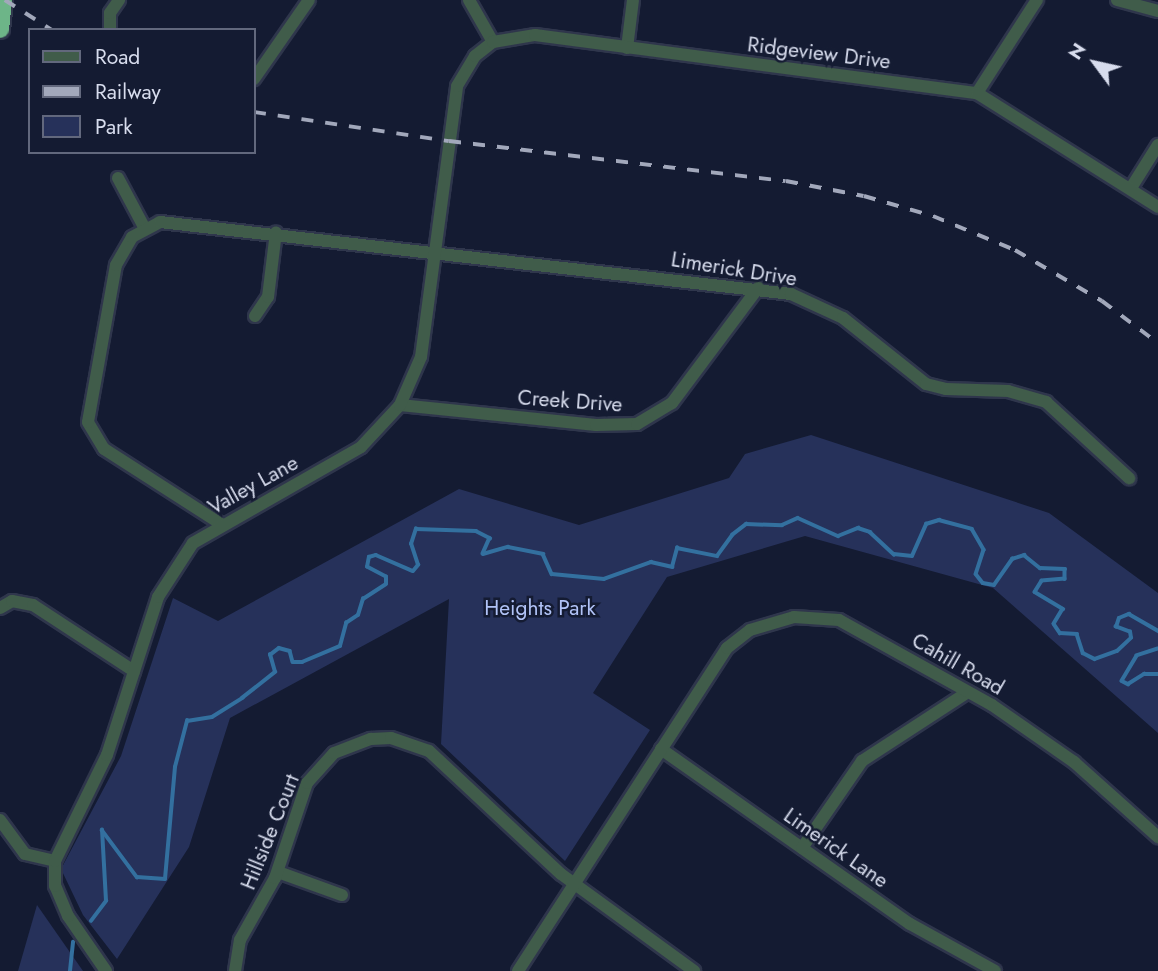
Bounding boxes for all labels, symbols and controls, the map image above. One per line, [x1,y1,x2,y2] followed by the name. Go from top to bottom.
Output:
[28,28,256,154] legend
[1060,28,1130,98] north arrow
[746,32,892,74] street label: Ridgeview Drive
[1062,38,1092,65] text: N
[95,42,140,72] text: Road
[95,77,161,107] text: Railway
[95,112,132,142] text: Park
[669,247,799,291] street label: Limerick Drive
[517,385,623,417] street label: Creek Drive
[204,450,302,520] street label: Valley Lane
[484,595,596,621] park label: Heights Park
[907,628,1009,700] street label: Cahill Road
[235,771,305,893] street label: Hillside Court
[779,803,893,893] street label: Limerick Lane

